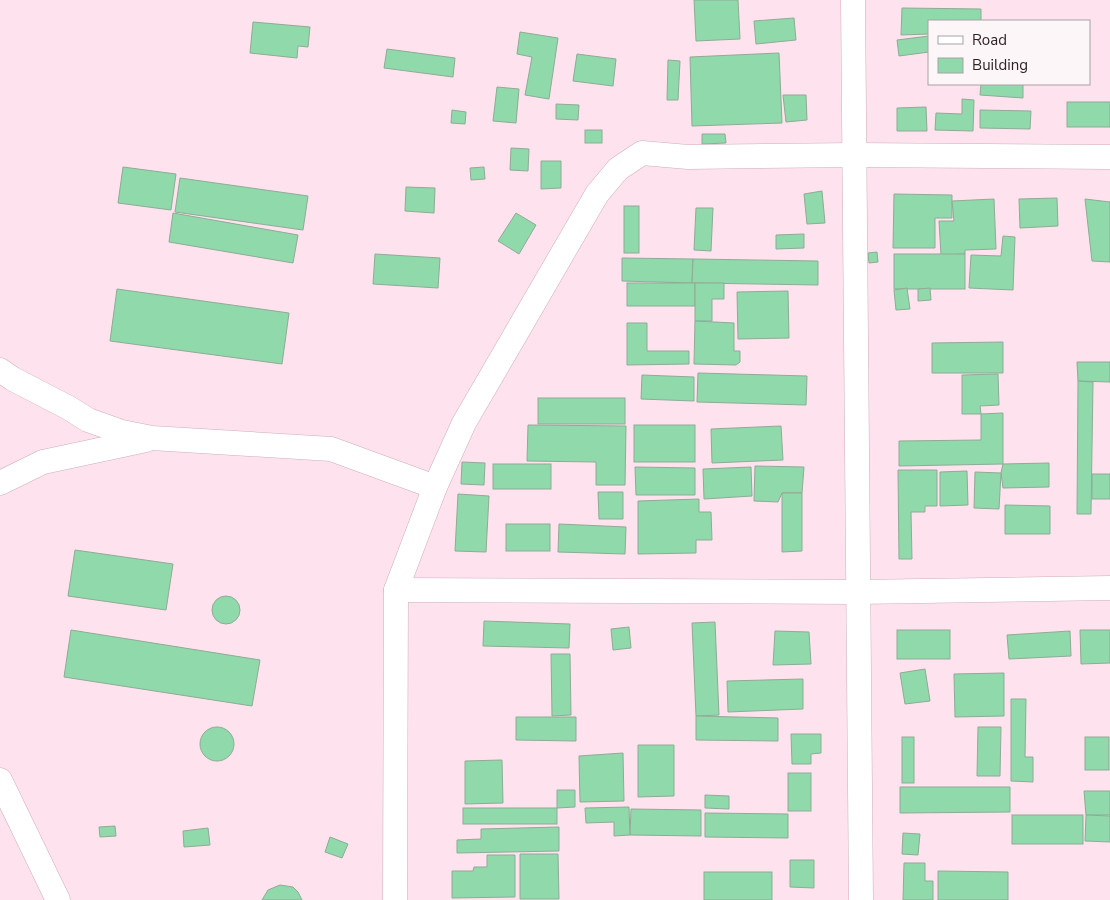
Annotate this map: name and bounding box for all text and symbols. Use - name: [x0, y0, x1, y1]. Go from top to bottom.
- legend: [928, 20, 1090, 85]
- text: Road: [972, 30, 1007, 50]
- text: Building: [972, 55, 1028, 75]

